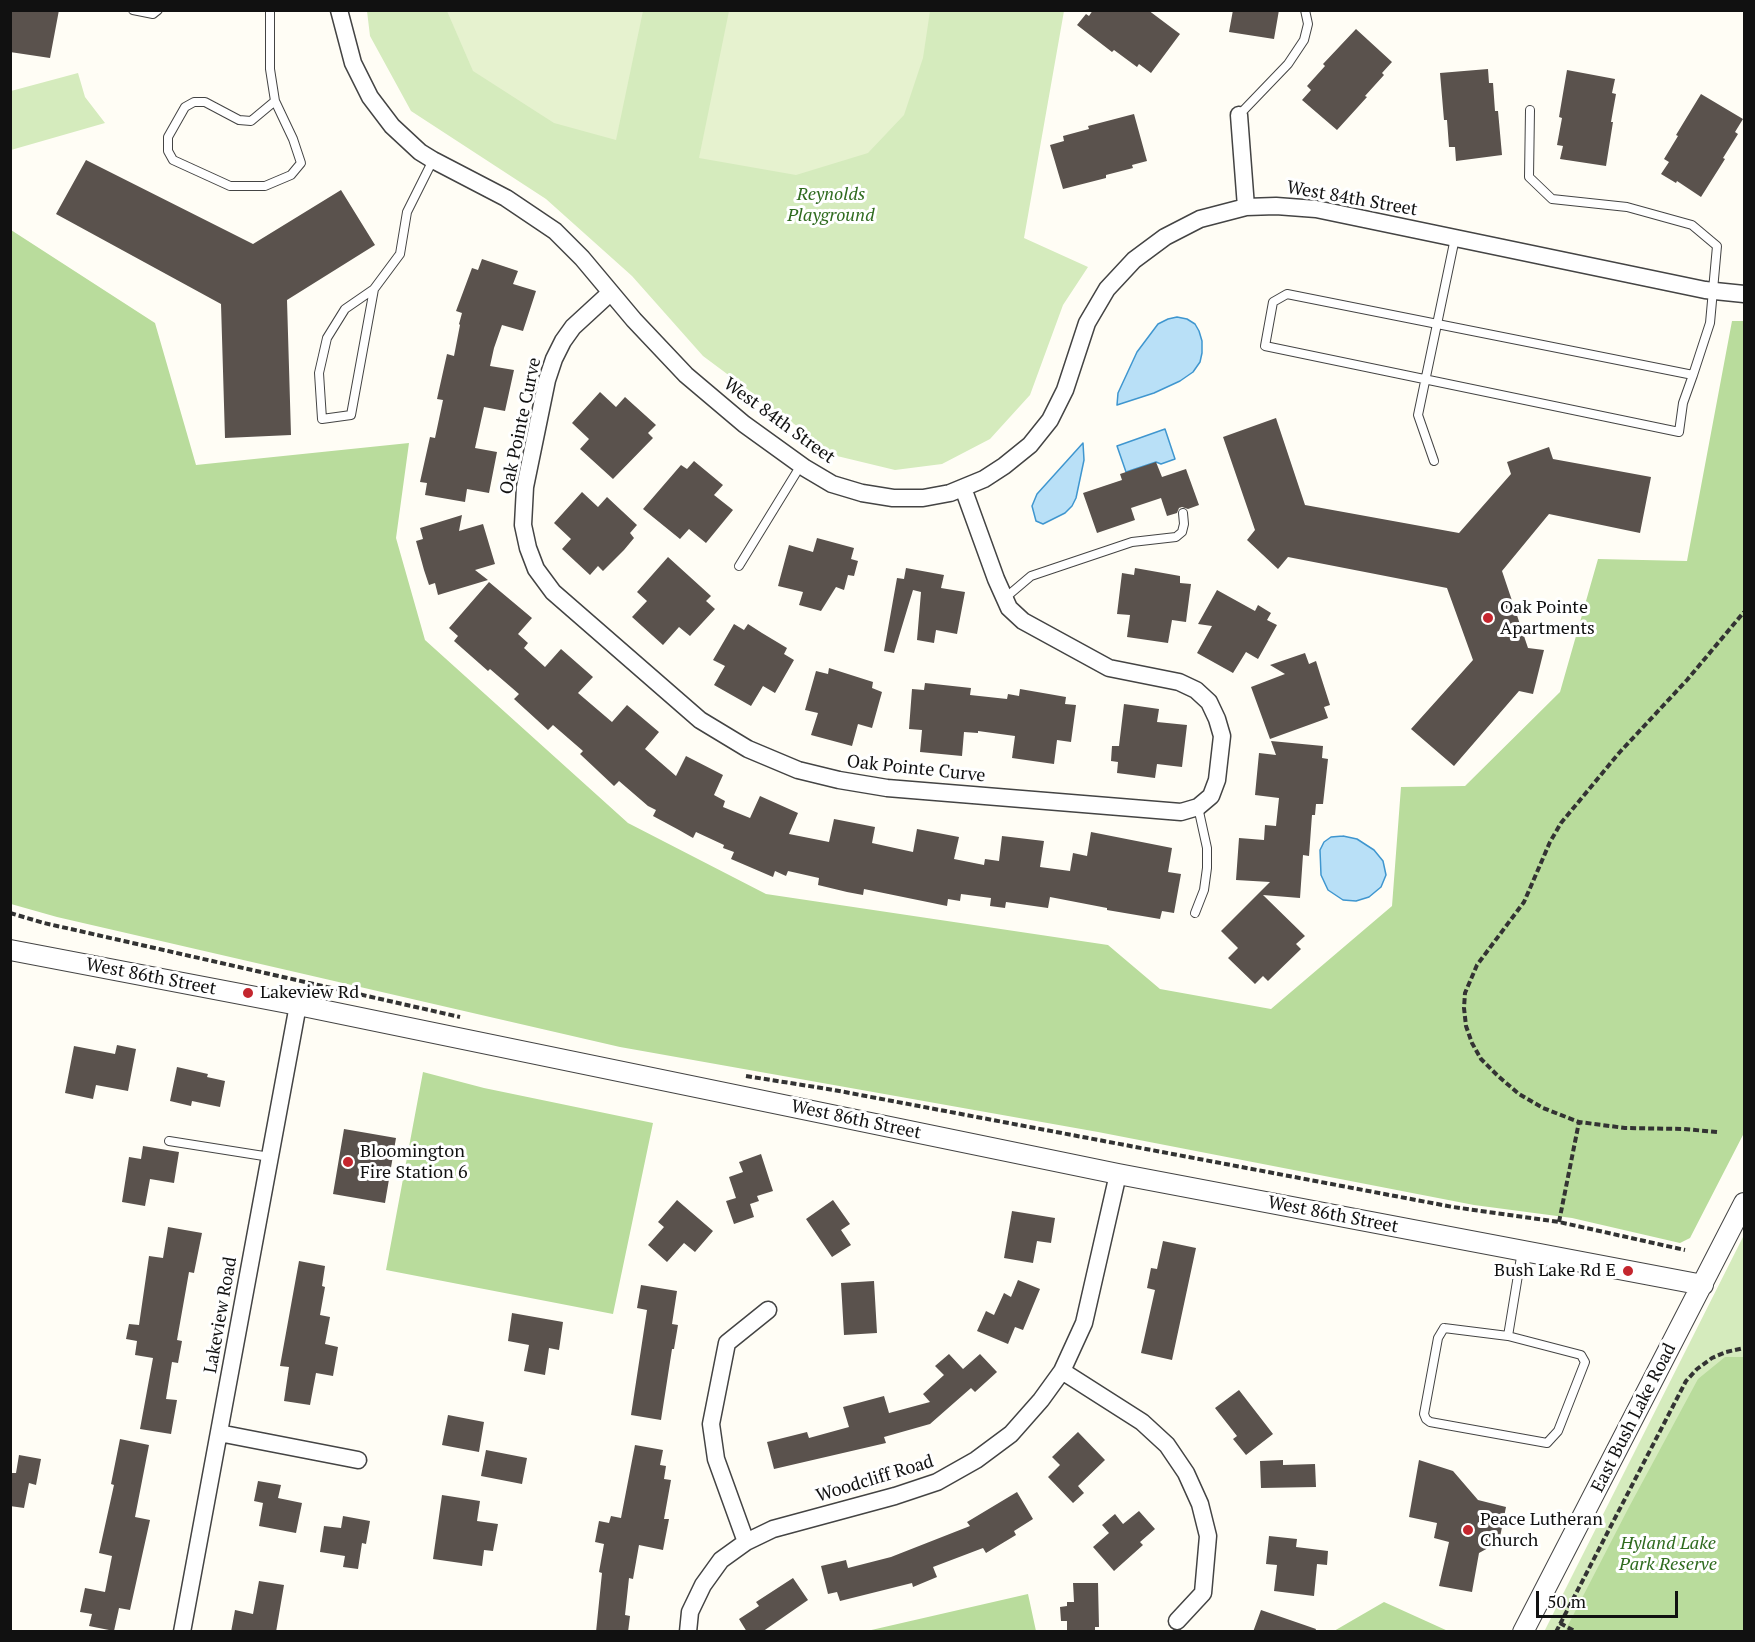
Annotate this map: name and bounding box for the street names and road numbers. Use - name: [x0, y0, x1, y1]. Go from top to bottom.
- street label: West 84th Street: [1285, 177, 1419, 221]
- street label: Oak Pointe Curve: [496, 356, 546, 496]
- street label: West 84th Street: [719, 373, 839, 469]
- street label: Oak Pointe Curve: [846, 751, 986, 787]
- street label: West 86th Street: [84, 954, 218, 1000]
- street label: West 86th Street: [789, 1096, 923, 1144]
- street label: West 86th Street: [1266, 1192, 1400, 1238]
- street label: Lakeview Road: [200, 1255, 242, 1375]
- street label: East Bush Lake Road: [1587, 1340, 1681, 1496]
- street label: Woodcliff Road: [814, 1451, 936, 1507]

